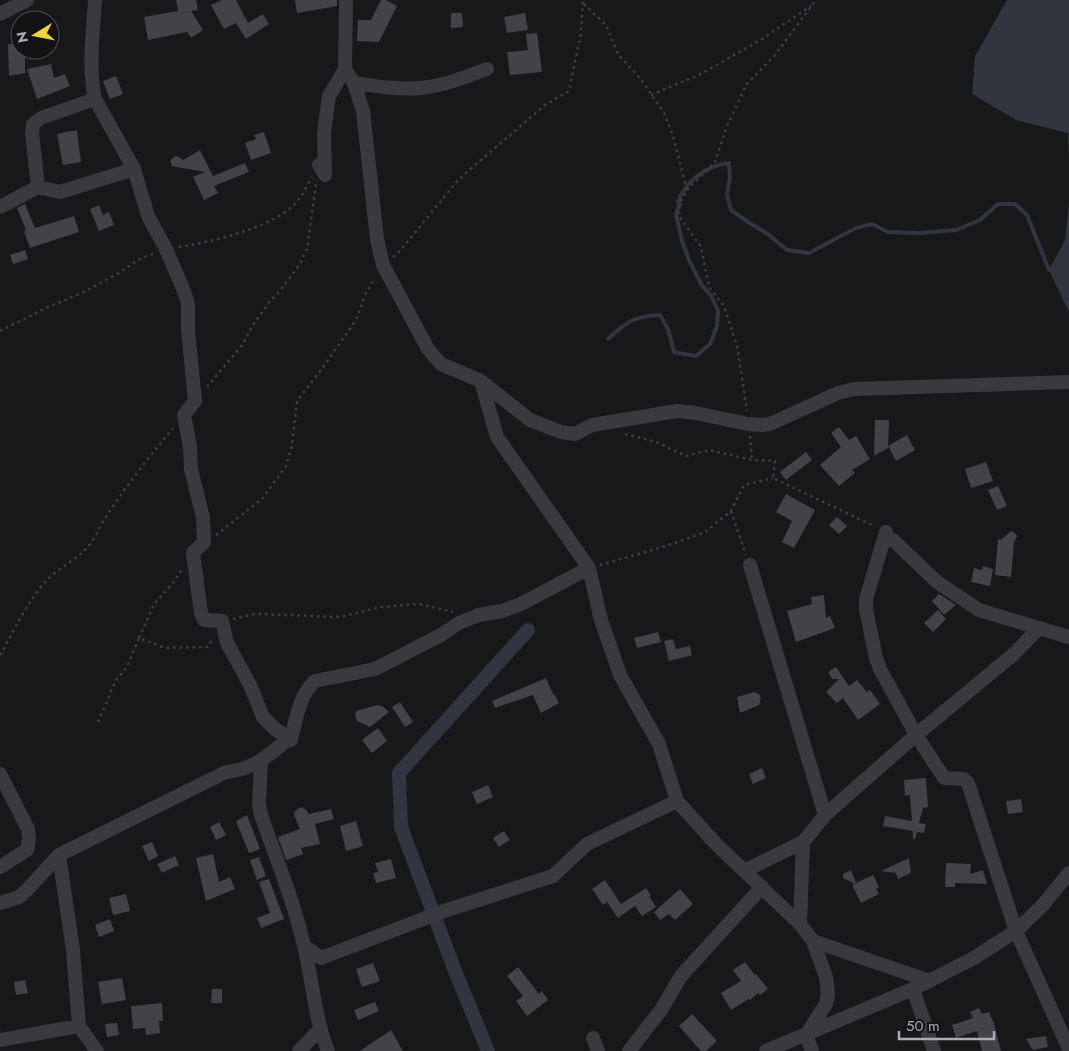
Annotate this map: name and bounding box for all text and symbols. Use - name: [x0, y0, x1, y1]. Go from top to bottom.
- north arrow: [10, 10, 60, 60]
- text: N: [11, 30, 33, 44]
- scale bar: [899, 1008, 994, 1040]
- text: 50 m: [906, 1015, 940, 1037]

